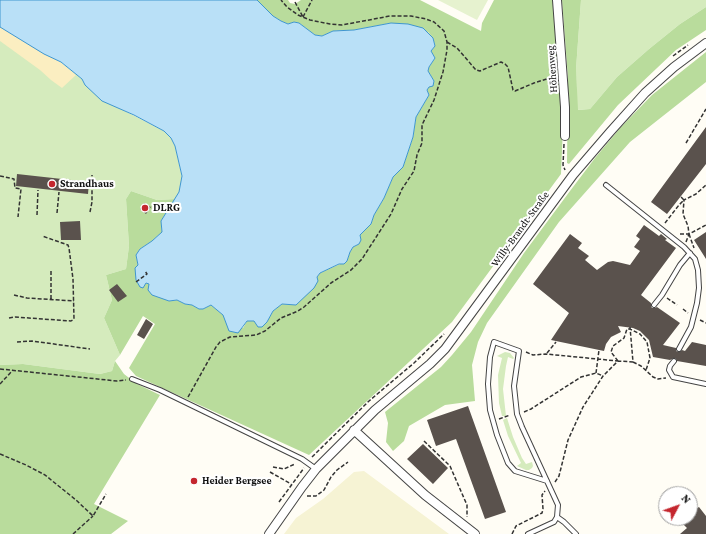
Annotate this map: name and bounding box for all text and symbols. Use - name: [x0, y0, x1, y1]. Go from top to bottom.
- street label: Höhenweg: [544, 45, 560, 93]
- place label: Strandhaus: [60, 177, 114, 191]
- marker: Strandhaus: [47, 179, 57, 189]
- street label: Willy-Brandt-Straße: [488, 189, 552, 269]
- place label: DLRG: [153, 201, 180, 215]
- marker: DLRG: [140, 203, 150, 213]
- place label: Heider Bergsee: [202, 474, 271, 488]
- marker: Heider Bergsee: [189, 476, 199, 486]
- north arrow: [658, 486, 698, 526]
- text: N: [679, 492, 693, 506]

